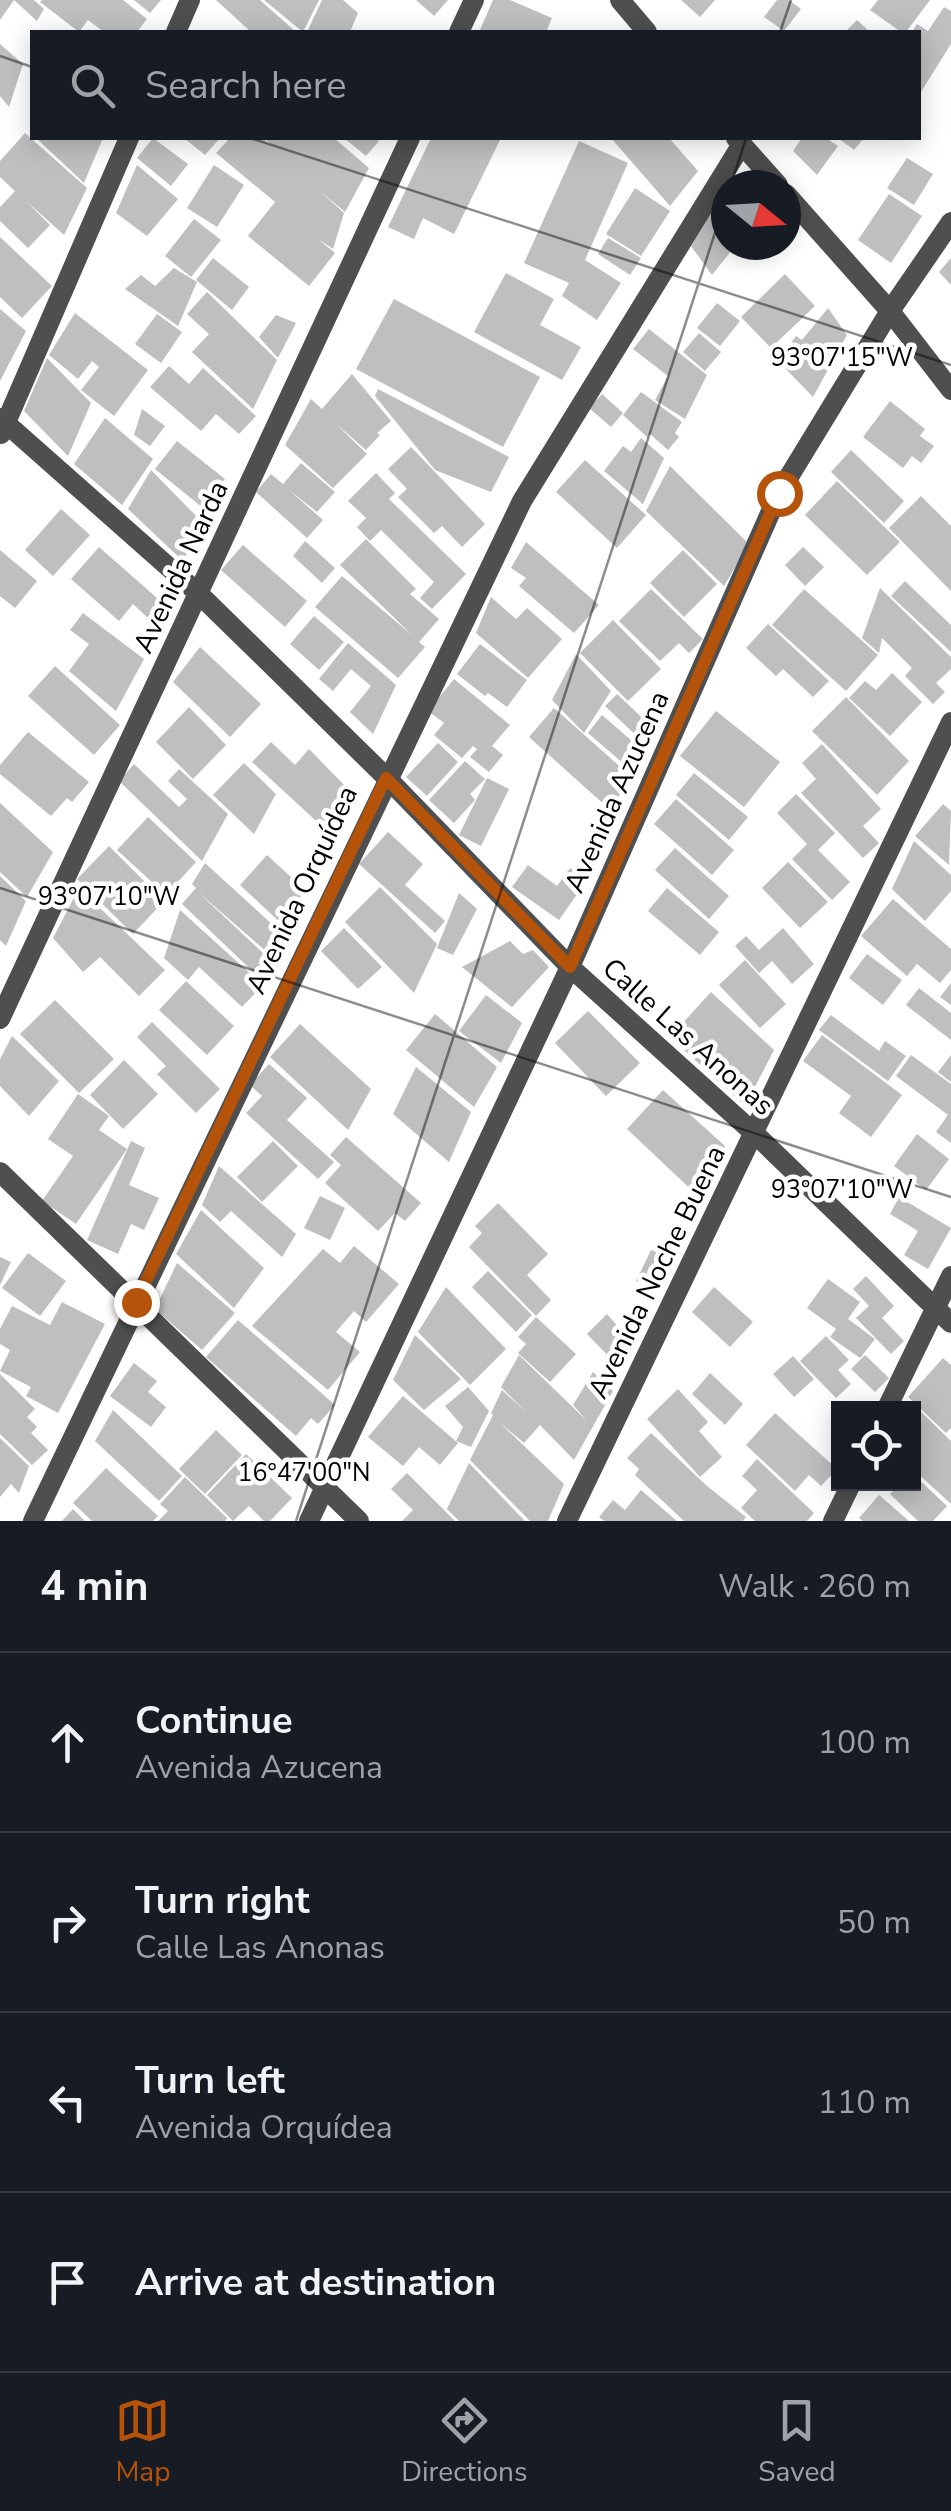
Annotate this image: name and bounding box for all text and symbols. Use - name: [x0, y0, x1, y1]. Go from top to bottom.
- search box: [30, 30, 921, 140]
- icon: search: [65, 58, 120, 113]
- text: Search here: [145, 60, 346, 111]
- north arrow: [711, 170, 801, 260]
- text: 93°07'15"W: [771, 341, 913, 375]
- route start: [757, 471, 803, 517]
- street label: Avenida Narda: [124, 475, 238, 659]
- street label: Avenida Azucena: [556, 685, 678, 899]
- street label: Avenida Orquídea: [237, 780, 367, 1000]
- text: 93°07'10"W: [38, 880, 180, 914]
- street label: Calle Las Anonas: [594, 950, 782, 1124]
- street label: Avenida Noche Buena: [579, 1139, 735, 1405]
- text: 93°07'10"W: [771, 1173, 913, 1207]
- route end: [114, 1280, 160, 1326]
- map controls: [831, 1401, 921, 1491]
- button: locate: [831, 1401, 921, 1491]
- text: 16°47'00"N: [237, 1456, 371, 1490]
- text: 4 min: [40, 1558, 149, 1615]
- text: Walk · 260 m: [718, 1565, 911, 1608]
- text: Continue: [135, 1695, 293, 1746]
- icon: ahead: [40, 1715, 95, 1770]
- text: 100 m: [818, 1721, 911, 1764]
- text: Avenida Azucena: [135, 1746, 383, 1789]
- text: Turn right: [135, 1875, 310, 1926]
- icon: right: [40, 1895, 95, 1950]
- text: 50 m: [837, 1901, 911, 1944]
- text: Calle Las Anonas: [135, 1926, 385, 1969]
- text: Turn left: [135, 2055, 285, 2106]
- icon: left: [40, 2075, 95, 2130]
- text: 110 m: [818, 2081, 911, 2124]
- text: Avenida Orquídea: [135, 2106, 393, 2149]
- icon: arrive: [40, 2255, 95, 2310]
- text: Arrive at destination: [135, 2257, 496, 2308]
- tab: Map: [115, 2393, 170, 2491]
- tab: Directions: [401, 2393, 527, 2491]
- tab: Saved: [758, 2393, 836, 2491]

